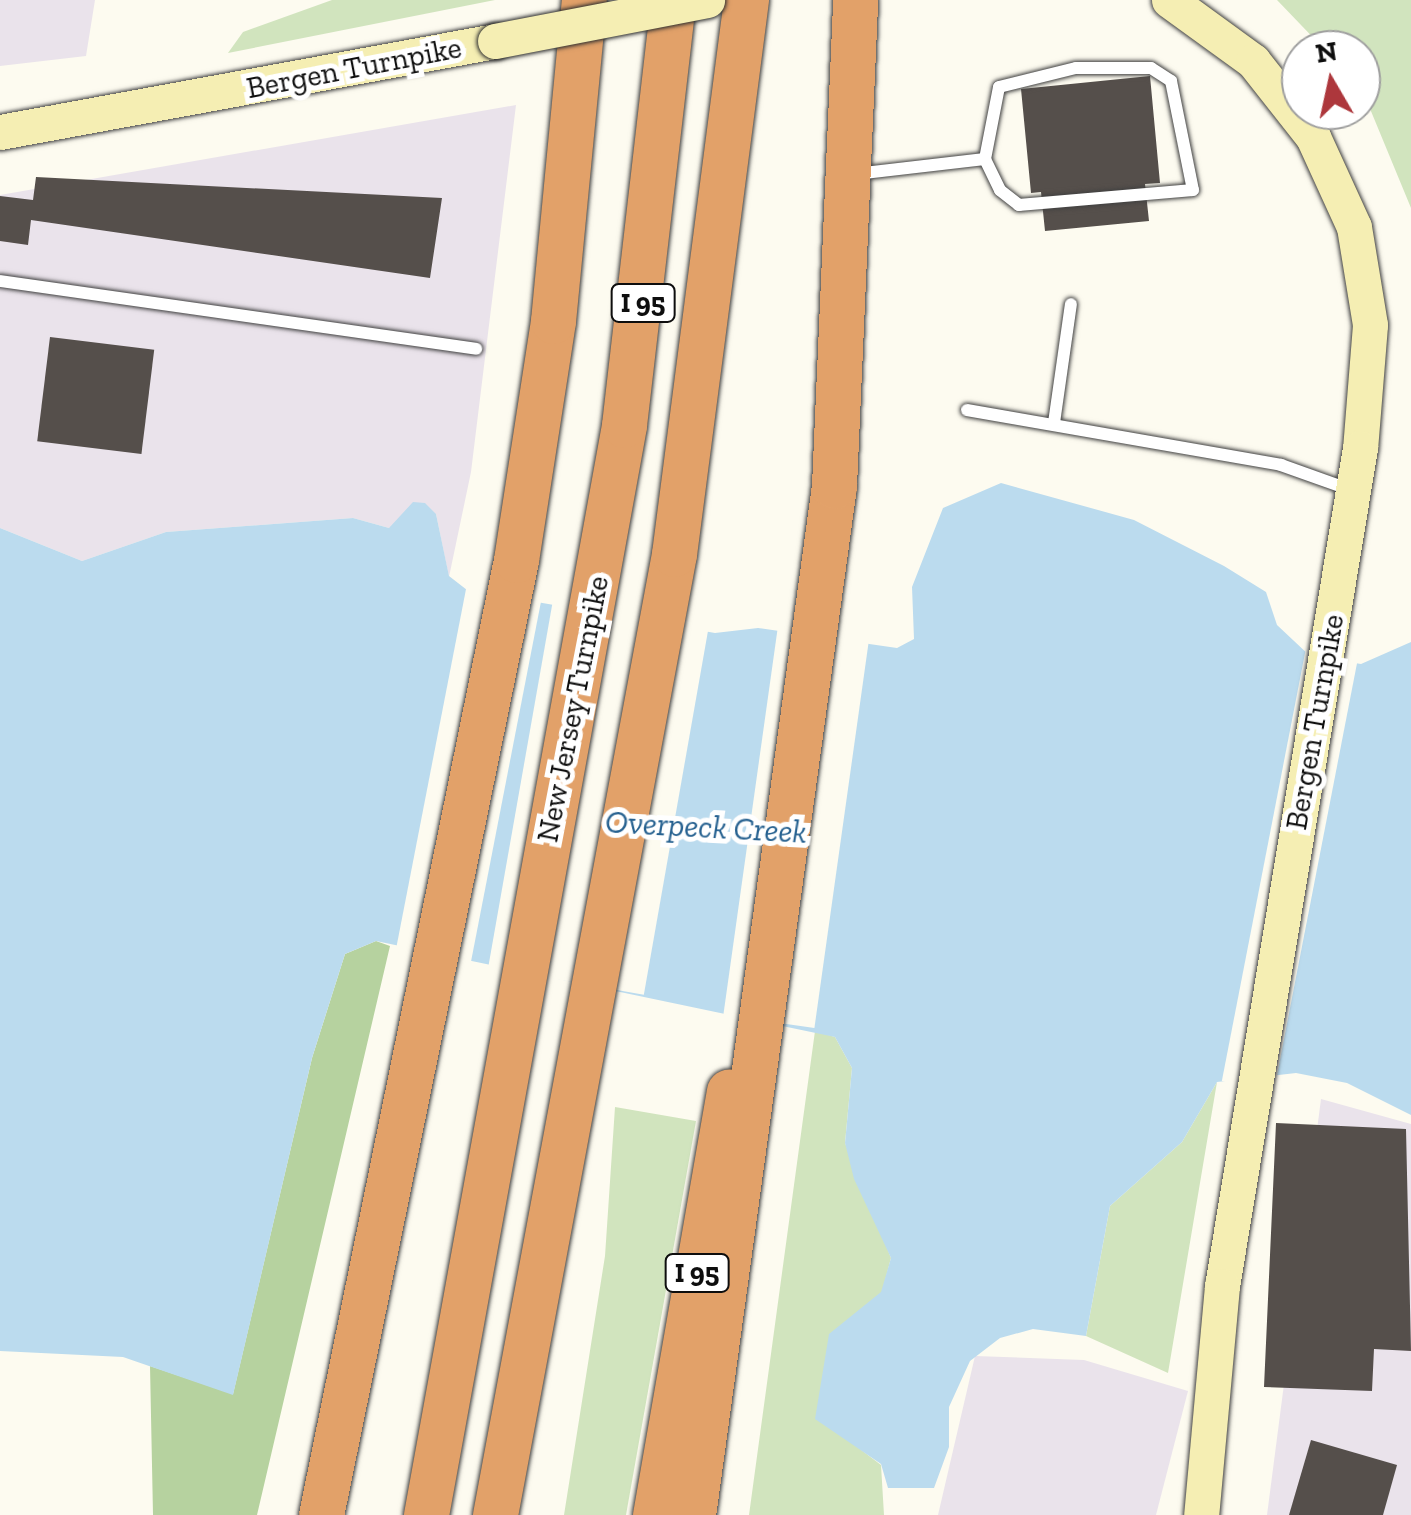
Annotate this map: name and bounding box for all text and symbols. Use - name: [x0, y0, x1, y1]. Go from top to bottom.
- street label: Bergen Turnpike: [243, 29, 465, 107]
- north arrow: [1281, 30, 1381, 130]
- text: N: [1313, 34, 1340, 70]
- road number: I 95: [610, 280, 676, 326]
- street label: New Jersey Turnpike: [529, 572, 617, 846]
- street label: Bergen Turnpike: [1278, 611, 1352, 833]
- water label: Overpeck Creek: [604, 803, 808, 851]
- road number: I 95: [664, 1250, 730, 1296]

